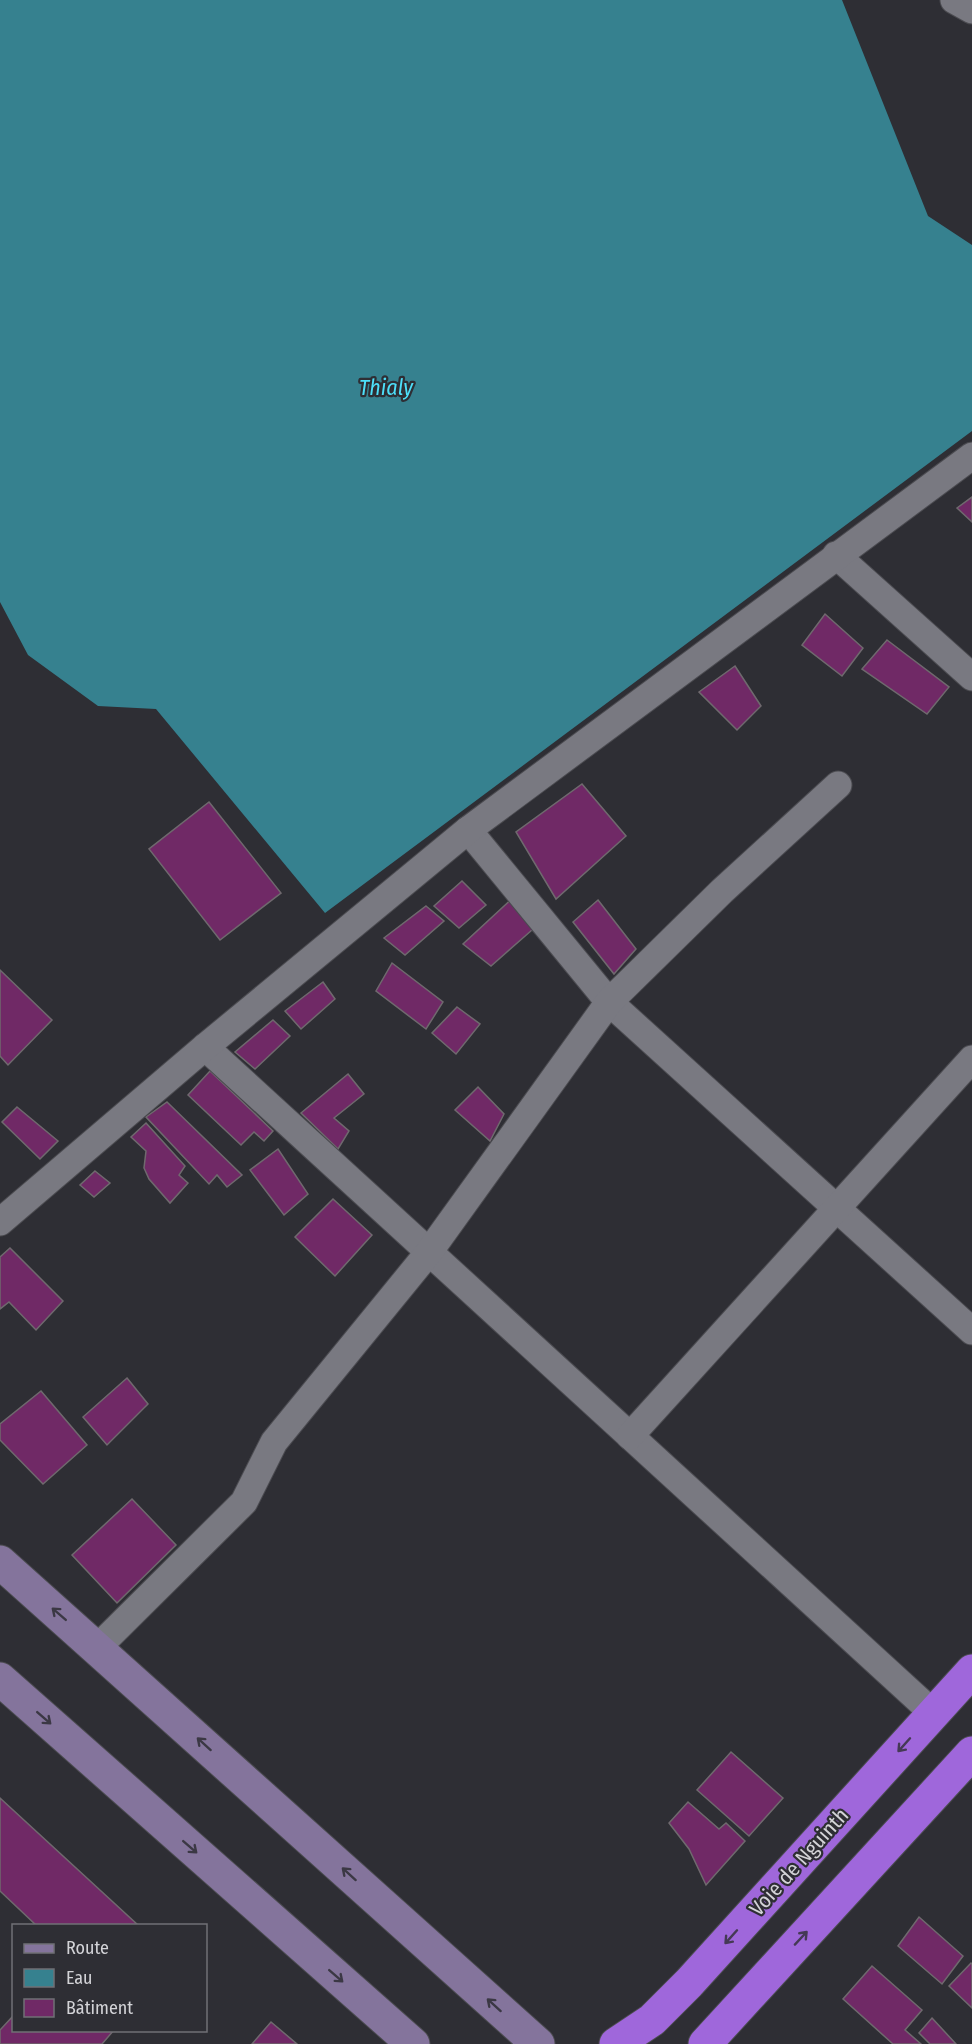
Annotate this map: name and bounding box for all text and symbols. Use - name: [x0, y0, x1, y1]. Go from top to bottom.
- water label: Thialy: [359, 374, 414, 401]
- one-way arrow: [52, 1607, 67, 1621]
- one-way arrow: [36, 1711, 51, 1725]
- one-way arrow: [197, 1737, 212, 1751]
- one-way arrow: [897, 1738, 911, 1753]
- street label: Voie de Nguinth: [744, 1803, 854, 1921]
- one-way arrow: [182, 1840, 197, 1854]
- one-way arrow: [342, 1867, 357, 1881]
- legend: [12, 1924, 207, 2032]
- one-way arrow: [724, 1929, 738, 1944]
- one-way arrow: [794, 1931, 808, 1946]
- text: Route: [66, 1937, 109, 1959]
- text: Eau: [66, 1967, 92, 1989]
- one-way arrow: [328, 1969, 343, 1983]
- text: Bâtiment: [66, 1997, 133, 2019]
- one-way arrow: [487, 1998, 502, 2012]

